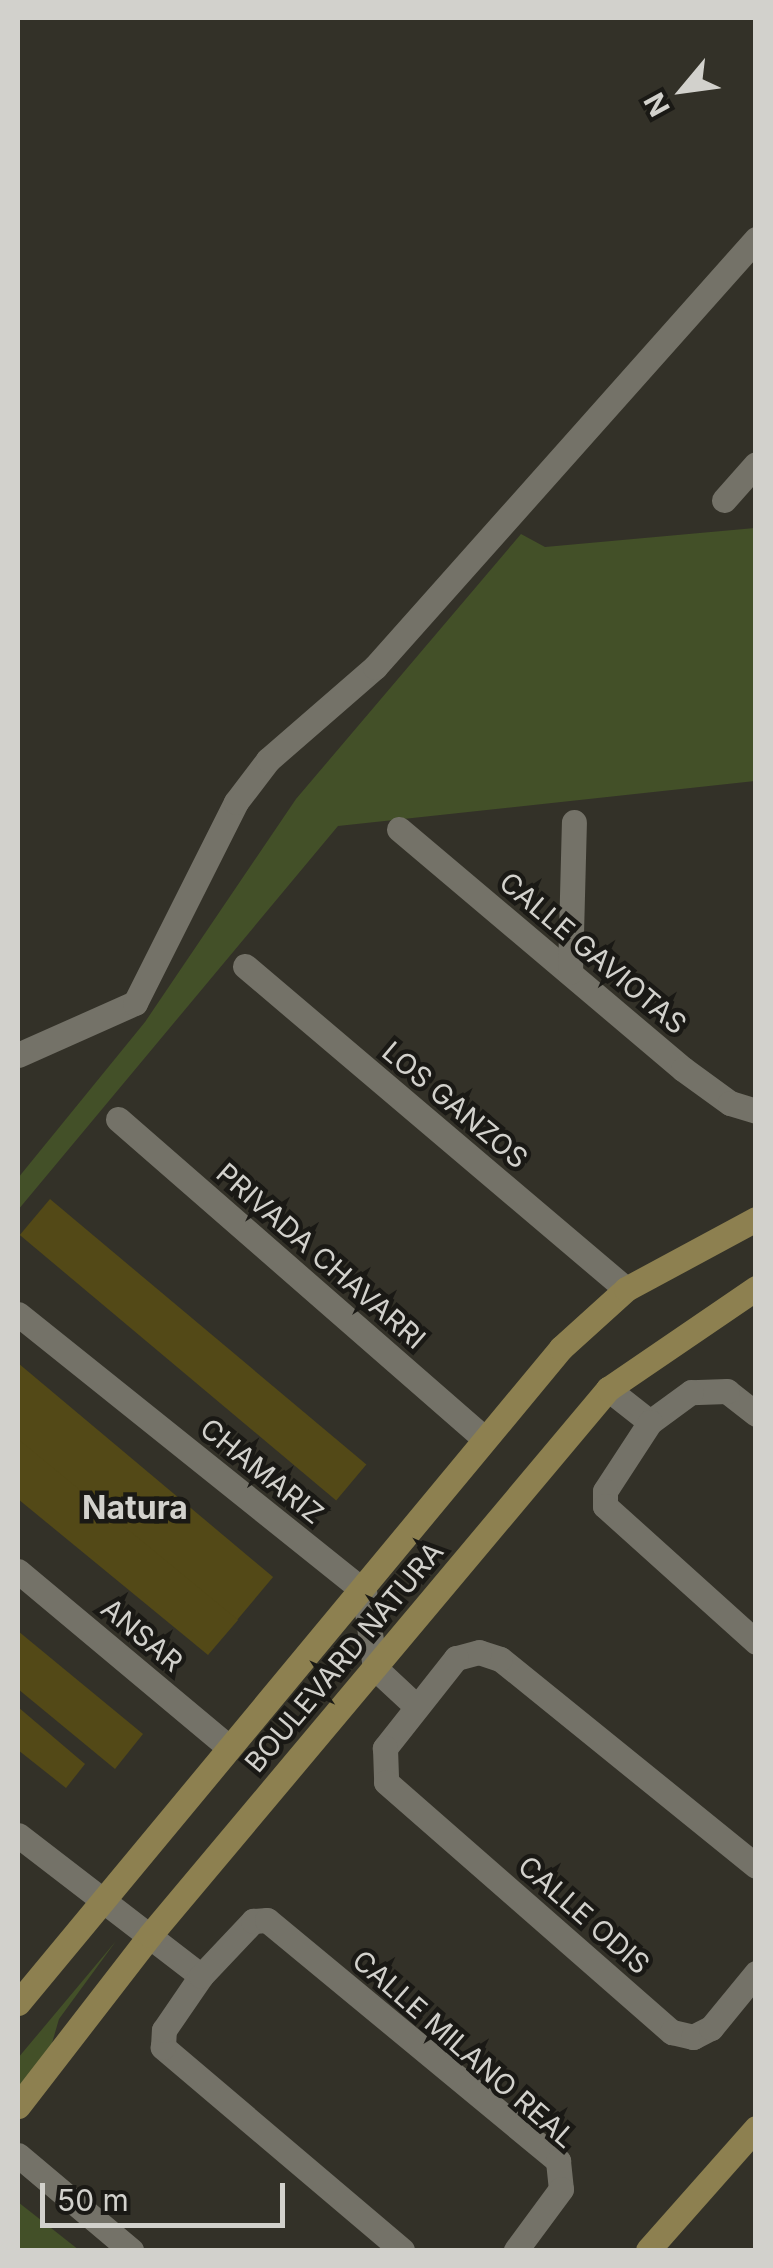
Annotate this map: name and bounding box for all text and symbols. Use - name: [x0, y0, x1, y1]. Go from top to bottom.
- north arrow: [633, 40, 733, 140]
- text: N: [637, 87, 677, 122]
- street label: CALLE GAVIOTAS: [493, 865, 693, 1041]
- street label: LOS GANZOS: [376, 1035, 534, 1175]
- street label: PRIVADA CHAVARRI: [210, 1156, 432, 1356]
- street label: CHAMARIZ: [194, 1411, 330, 1531]
- district label: Natura: [82, 1489, 188, 1527]
- street label: BOULEVARD NATURA: [238, 1535, 450, 1779]
- street label: ANSAR: [95, 1591, 189, 1679]
- street label: CALLE ODIS: [512, 1849, 656, 1981]
- street label: CALLE MILANO REAL: [346, 1943, 582, 2155]
- scale bar: [45, 2163, 290, 2225]
- text: 50 m: [57, 2182, 129, 2218]

